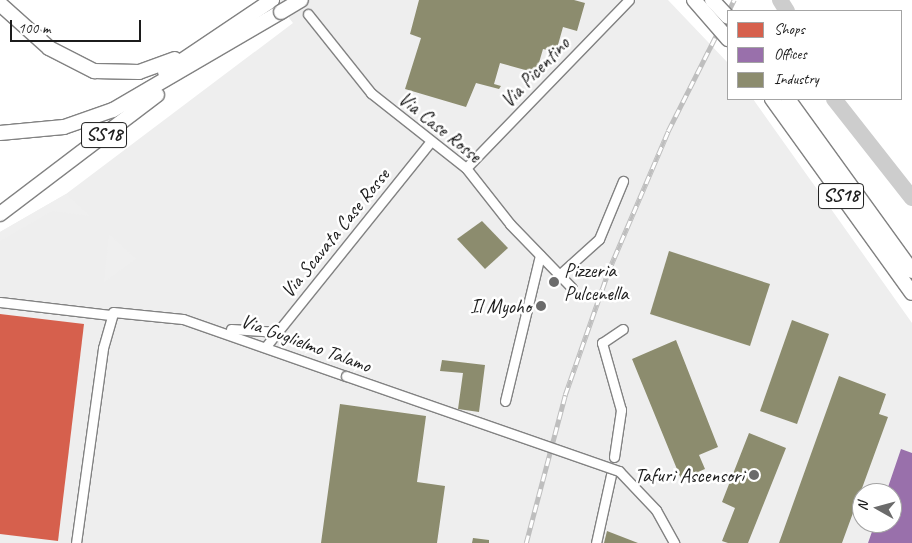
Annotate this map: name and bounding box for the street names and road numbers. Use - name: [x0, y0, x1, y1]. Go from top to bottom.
- street label: Via Picentino: [496, 32, 574, 112]
- street label: Via Case Rosse: [393, 86, 487, 168]
- road number: SS18: [80, 118, 128, 152]
- street label: Via Scavata Case Rosse: [275, 163, 395, 303]
- road number: SS18: [817, 180, 865, 212]
- street label: Via Guglielmo Talamo: [237, 308, 375, 378]

